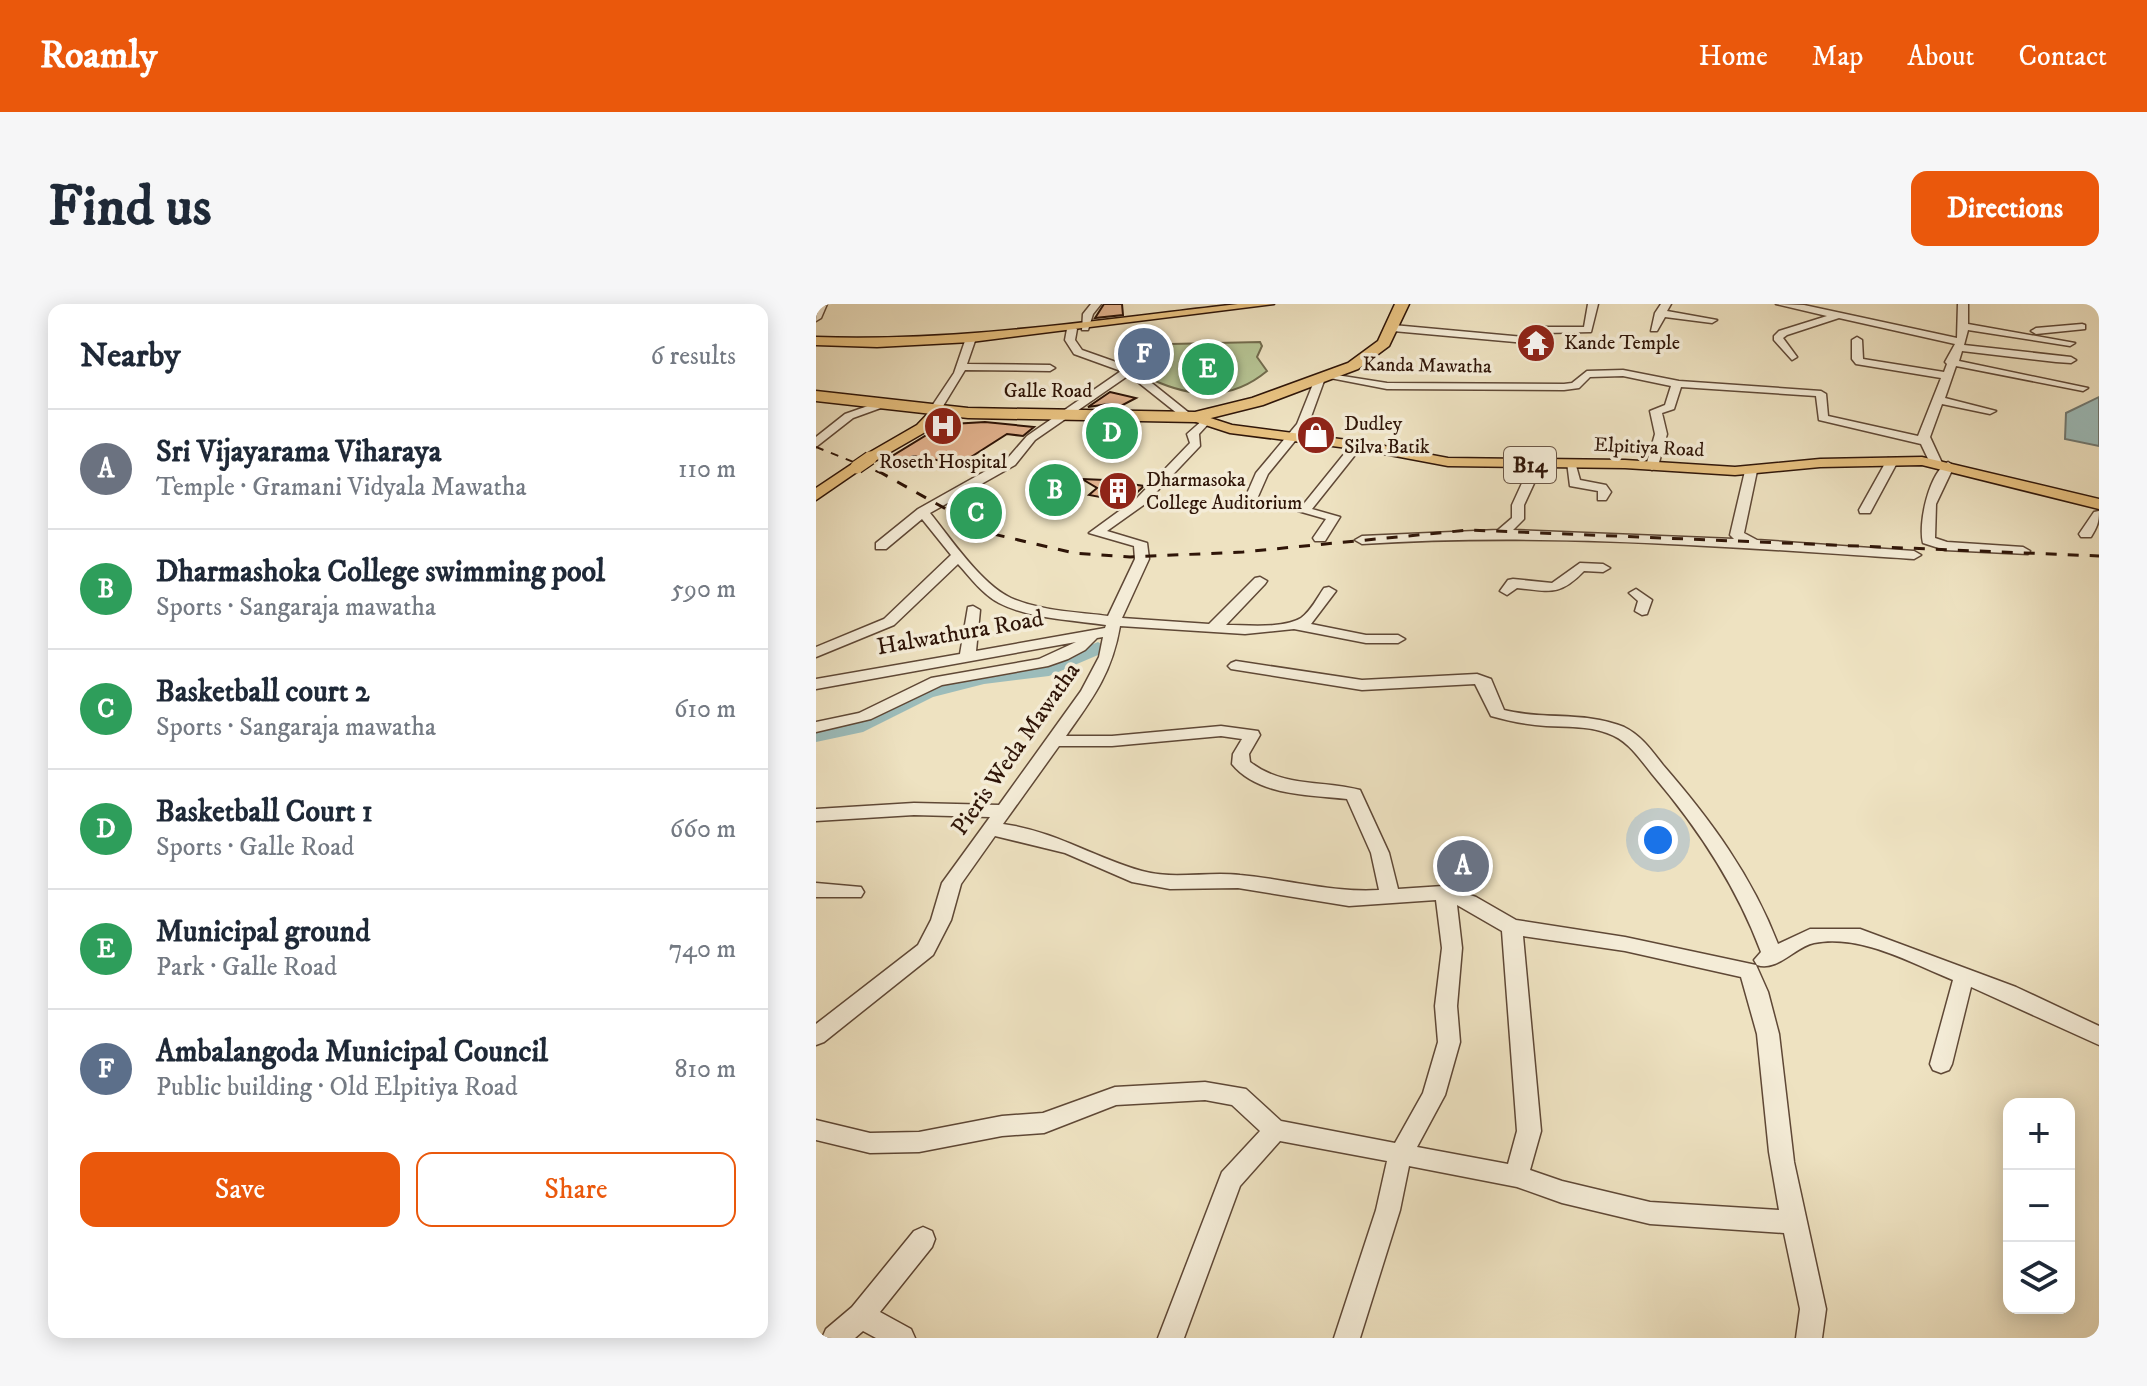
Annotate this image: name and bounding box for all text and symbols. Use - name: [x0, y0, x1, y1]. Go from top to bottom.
- text: Roamly: [40, 32, 157, 80]
- text: Home: [1699, 39, 1768, 74]
- text: Map: [1812, 39, 1863, 74]
- text: About: [1907, 39, 1974, 74]
- text: Contact: [2018, 39, 2107, 74]
- button: Directions: [1911, 171, 2099, 246]
- text: Find us: [48, 173, 212, 243]
- temple icon: Kande Temple: [1515, 322, 1557, 364]
- pin: F: [1118, 324, 1170, 384]
- place label: Kande Temple: [1564, 331, 1680, 356]
- text: Nearby: [80, 335, 181, 377]
- pin: E: [1182, 339, 1234, 399]
- text: 6 results: [650, 340, 736, 373]
- street label: Kanda Mawatha: [1362, 352, 1492, 380]
- street label: Galle Road: [1004, 379, 1092, 404]
- pin: D: [1086, 403, 1138, 463]
- hospital icon: Roseth Hospital: [922, 405, 964, 447]
- place label: Dudley Silva Batik: [1344, 412, 1430, 460]
- shop icon: Dudley Silva Batik: [1295, 414, 1337, 456]
- street label: Elpitiya Road: [1593, 433, 1705, 463]
- text: Sri Vijayarama Viharaya: [156, 434, 442, 471]
- road number: B14: [1504, 447, 1556, 483]
- place label: Roseth Hospital: [879, 450, 1007, 475]
- text: A: [98, 453, 114, 486]
- text: 110 m: [678, 453, 736, 486]
- pin: B: [1029, 460, 1081, 520]
- place label: Dharmasoka College Auditorium: [1146, 468, 1302, 516]
- building icon: Dharmasoka College Auditorium: [1097, 470, 1139, 512]
- text: Temple · Gramani Vidyala Mawatha: [156, 471, 526, 504]
- pin: C: [950, 483, 1002, 543]
- text: Dharmashoka College swimming pool: [156, 554, 605, 591]
- text: B: [98, 573, 114, 606]
- text: 590 m: [671, 573, 736, 606]
- text: Sports · Sangaraja mawatha: [156, 591, 436, 624]
- street label: Halwathura Road: [874, 604, 1046, 662]
- street label: Pieris Weda Mawatha: [945, 656, 1087, 841]
- text: Basketball court 2: [156, 674, 370, 711]
- text: C: [97, 693, 115, 726]
- text: 610 m: [674, 693, 736, 726]
- text: Sports · Sangaraja mawatha: [156, 711, 436, 744]
- text: Basketball Court 1: [156, 794, 373, 831]
- text: D: [96, 813, 116, 846]
- text: 660 m: [670, 813, 736, 846]
- your location: [1638, 820, 1678, 860]
- text: Sports · Galle Road: [156, 831, 354, 864]
- pin: A: [1437, 836, 1489, 896]
- text: Municipal ground: [156, 914, 370, 951]
- text: E: [97, 933, 115, 966]
- text: 740 m: [669, 933, 736, 966]
- text: Park · Galle Road: [156, 951, 337, 984]
- text: Ambalangoda Municipal Council: [156, 1034, 548, 1071]
- text: F: [98, 1053, 114, 1086]
- text: 810 m: [674, 1053, 736, 1086]
- text: Public building · Old Elpitiya Road: [156, 1071, 518, 1104]
- map controls: [2003, 1098, 2075, 1314]
- button: +: [2003, 1098, 2075, 1170]
- button: Save: [80, 1152, 400, 1227]
- button: Share: [416, 1152, 736, 1227]
- button: −: [2003, 1170, 2075, 1242]
- button: layers: [2003, 1242, 2075, 1314]

